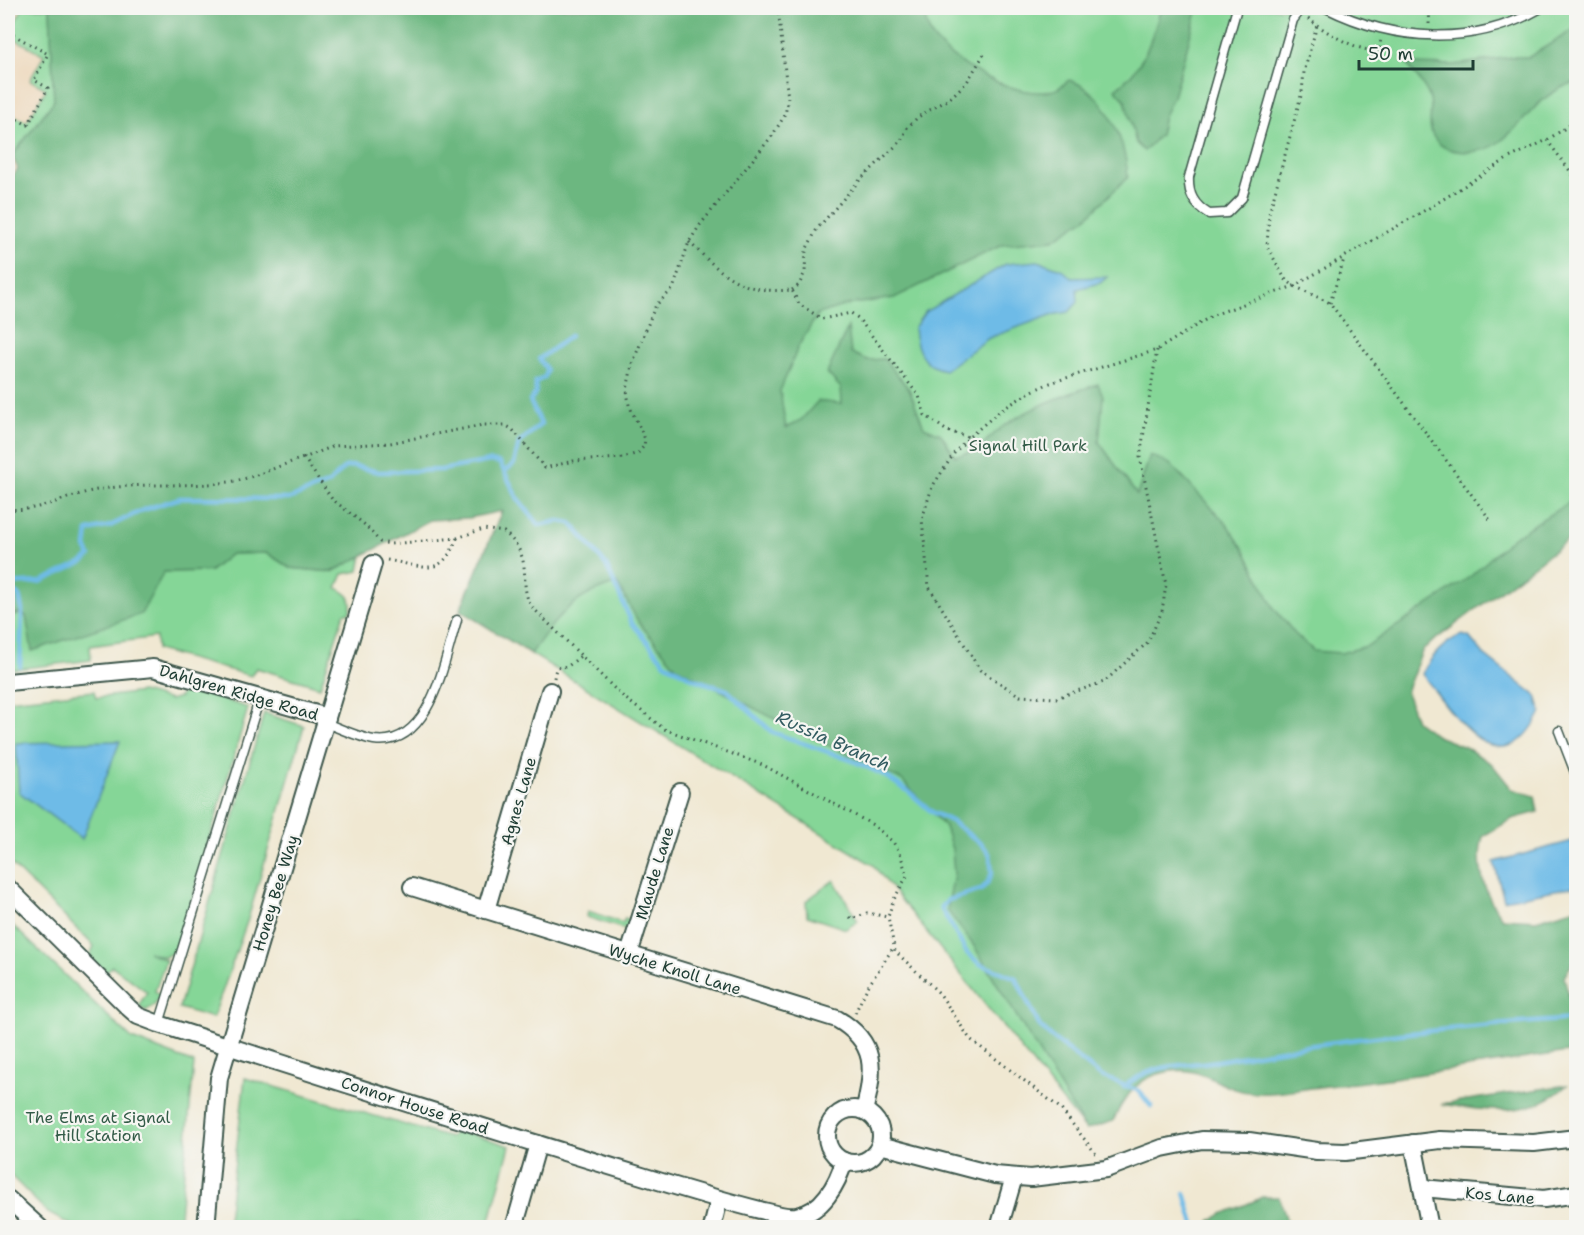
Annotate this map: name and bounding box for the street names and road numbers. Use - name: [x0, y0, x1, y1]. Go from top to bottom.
- street label: Dahlgren Ridge Road: [157, 660, 321, 725]
- street label: Agnes Lane: [496, 755, 541, 848]
- street label: Maude Lane: [630, 824, 679, 922]
- street label: Honey Bee Way: [248, 832, 303, 954]
- street label: Wyche Knoll Lane: [606, 939, 744, 1000]
- street label: Connor House Road: [338, 1072, 491, 1139]
- street label: Kos Lane: [1464, 1182, 1536, 1209]

